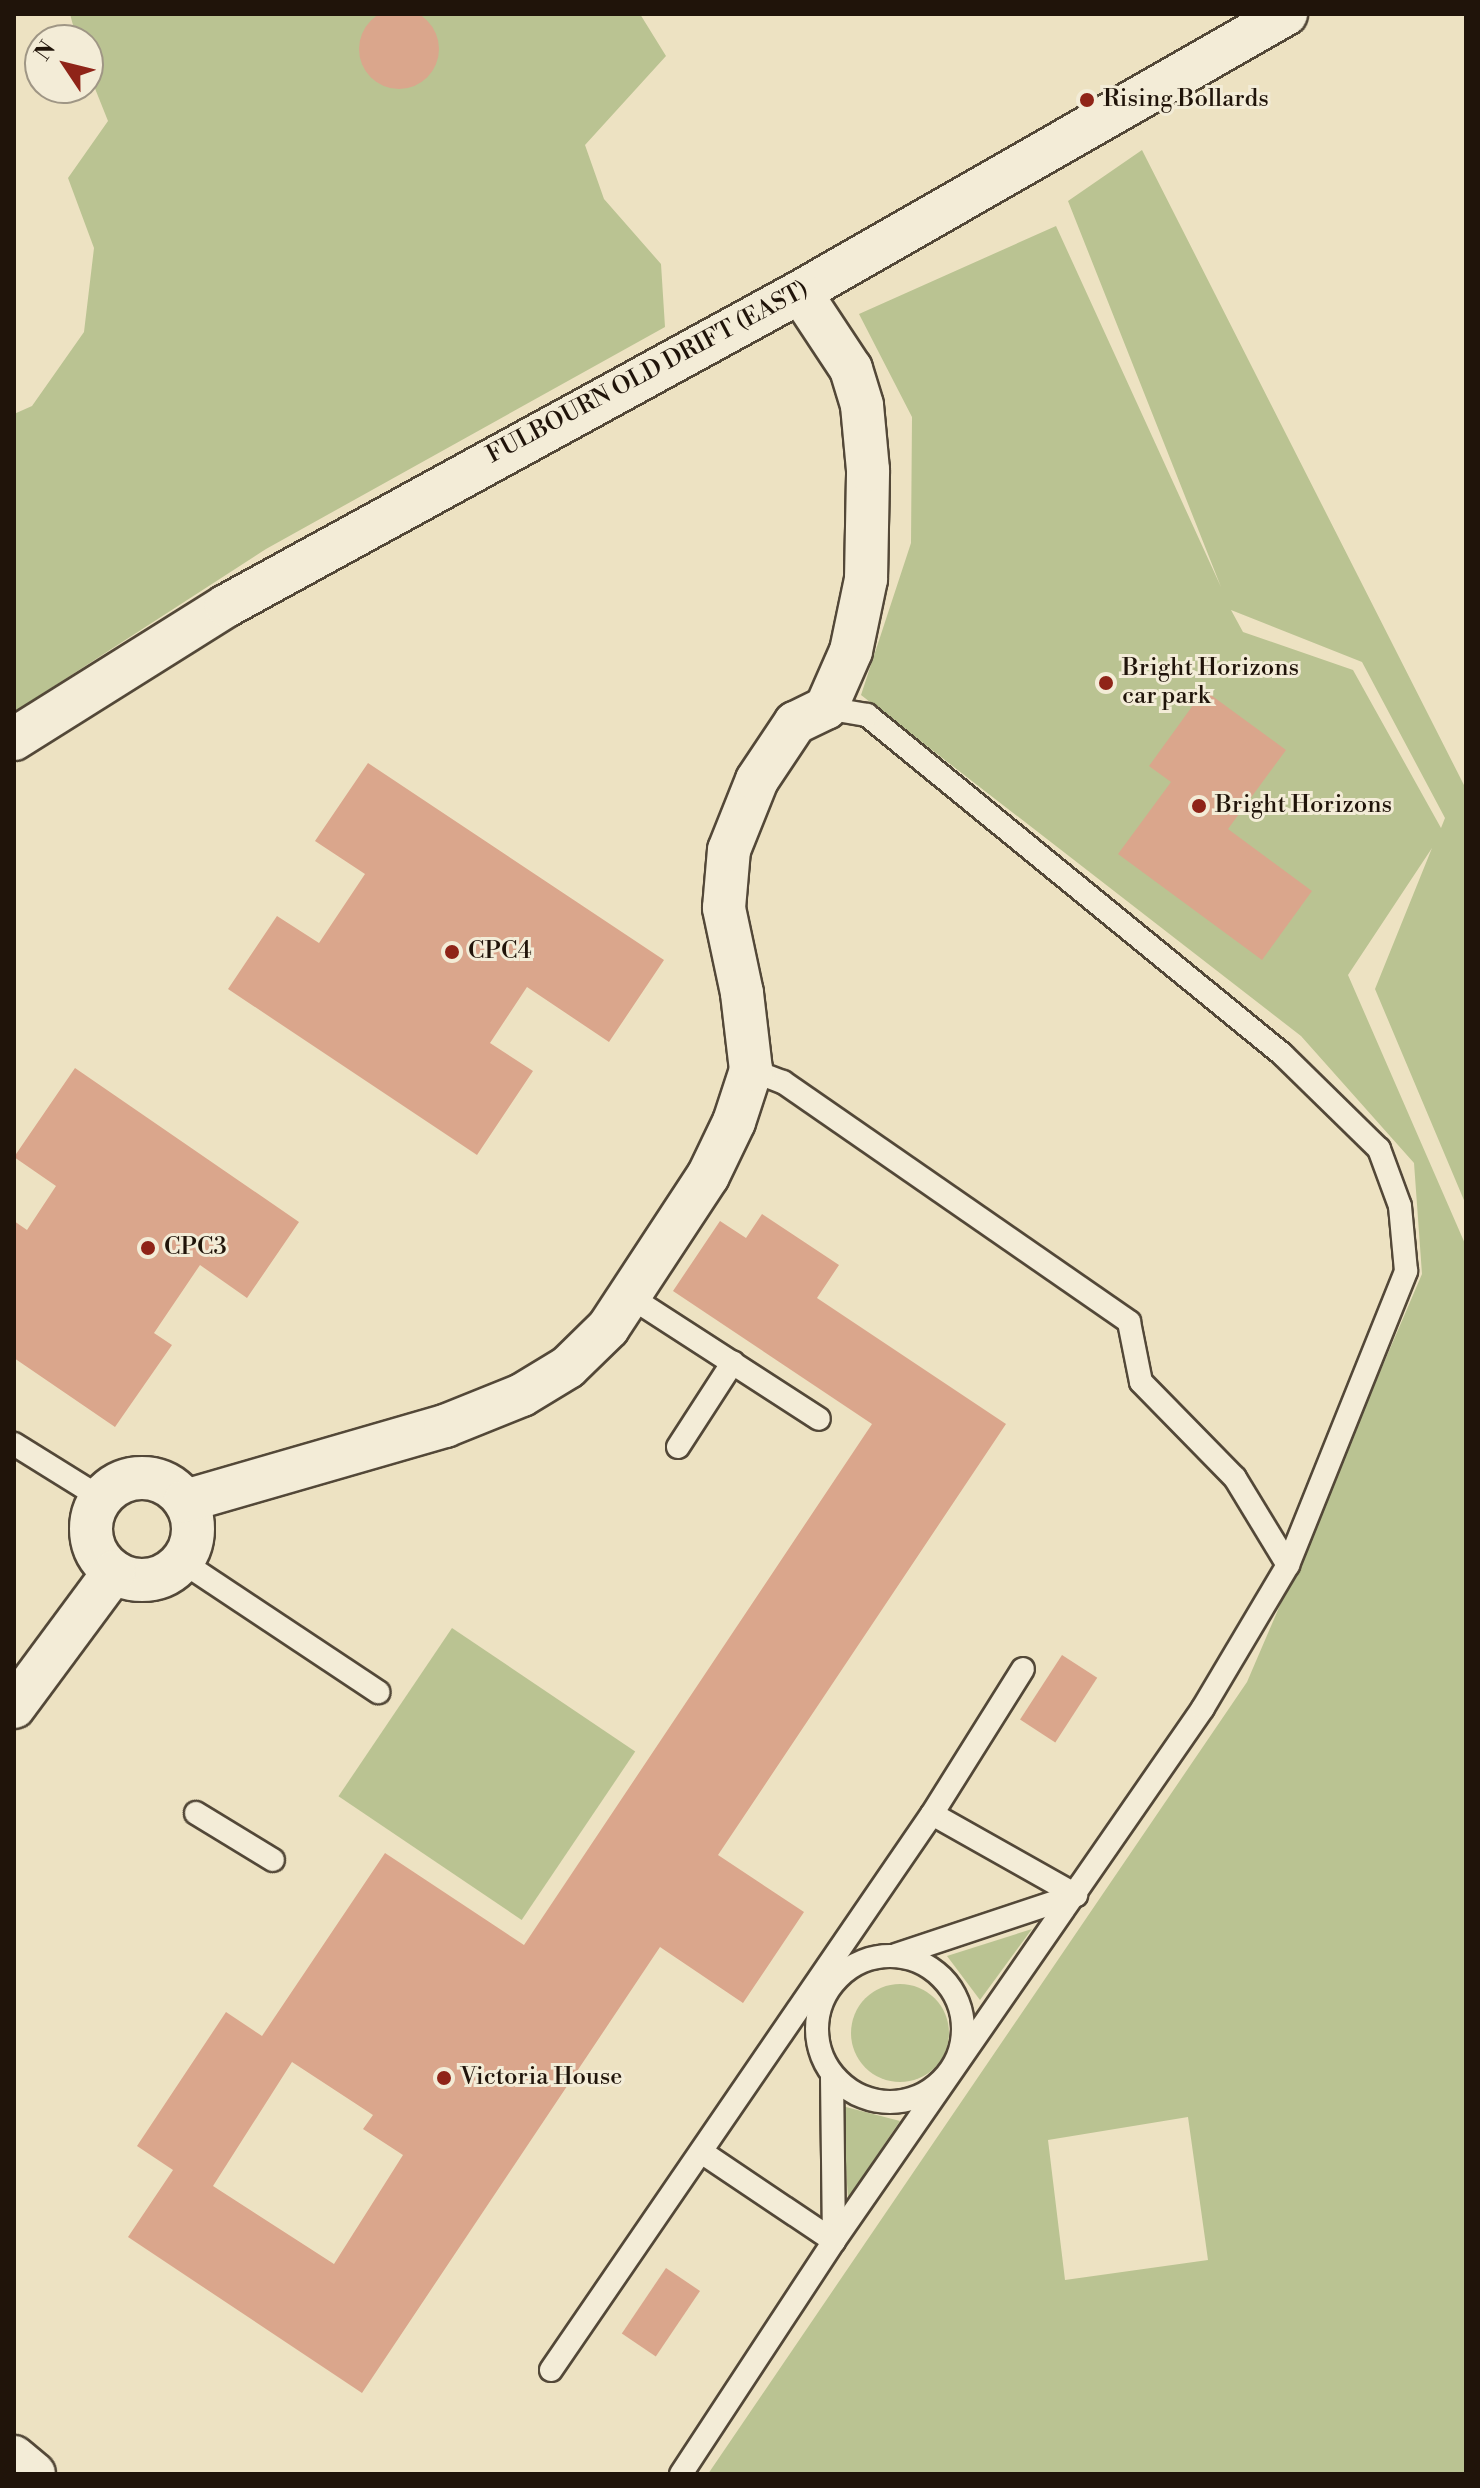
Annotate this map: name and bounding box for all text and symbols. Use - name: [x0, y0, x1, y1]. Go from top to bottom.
- north arrow: [24, 24, 104, 104]
- text: N: [30, 36, 62, 66]
- place label: Rising Bollards: [1103, 86, 1269, 114]
- marker: Rising Bollards: [1078, 91, 1096, 109]
- street label: FULBOURN OLD DRIFT (EAST): [482, 276, 814, 470]
- place label: Bright Horizons car park: [1122, 655, 1299, 711]
- marker: Bright Horizons car park: [1097, 674, 1115, 692]
- place label: Bright Horizons: [1215, 792, 1392, 820]
- marker: Bright Horizons: [1190, 797, 1208, 815]
- place label: CPC4: [468, 938, 532, 966]
- marker: CPC4: [443, 943, 461, 961]
- place label: CPC3: [164, 1234, 227, 1262]
- marker: CPC3: [139, 1239, 157, 1257]
- place label: Victoria House: [460, 2064, 622, 2092]
- marker: Victoria House: [435, 2069, 453, 2087]

